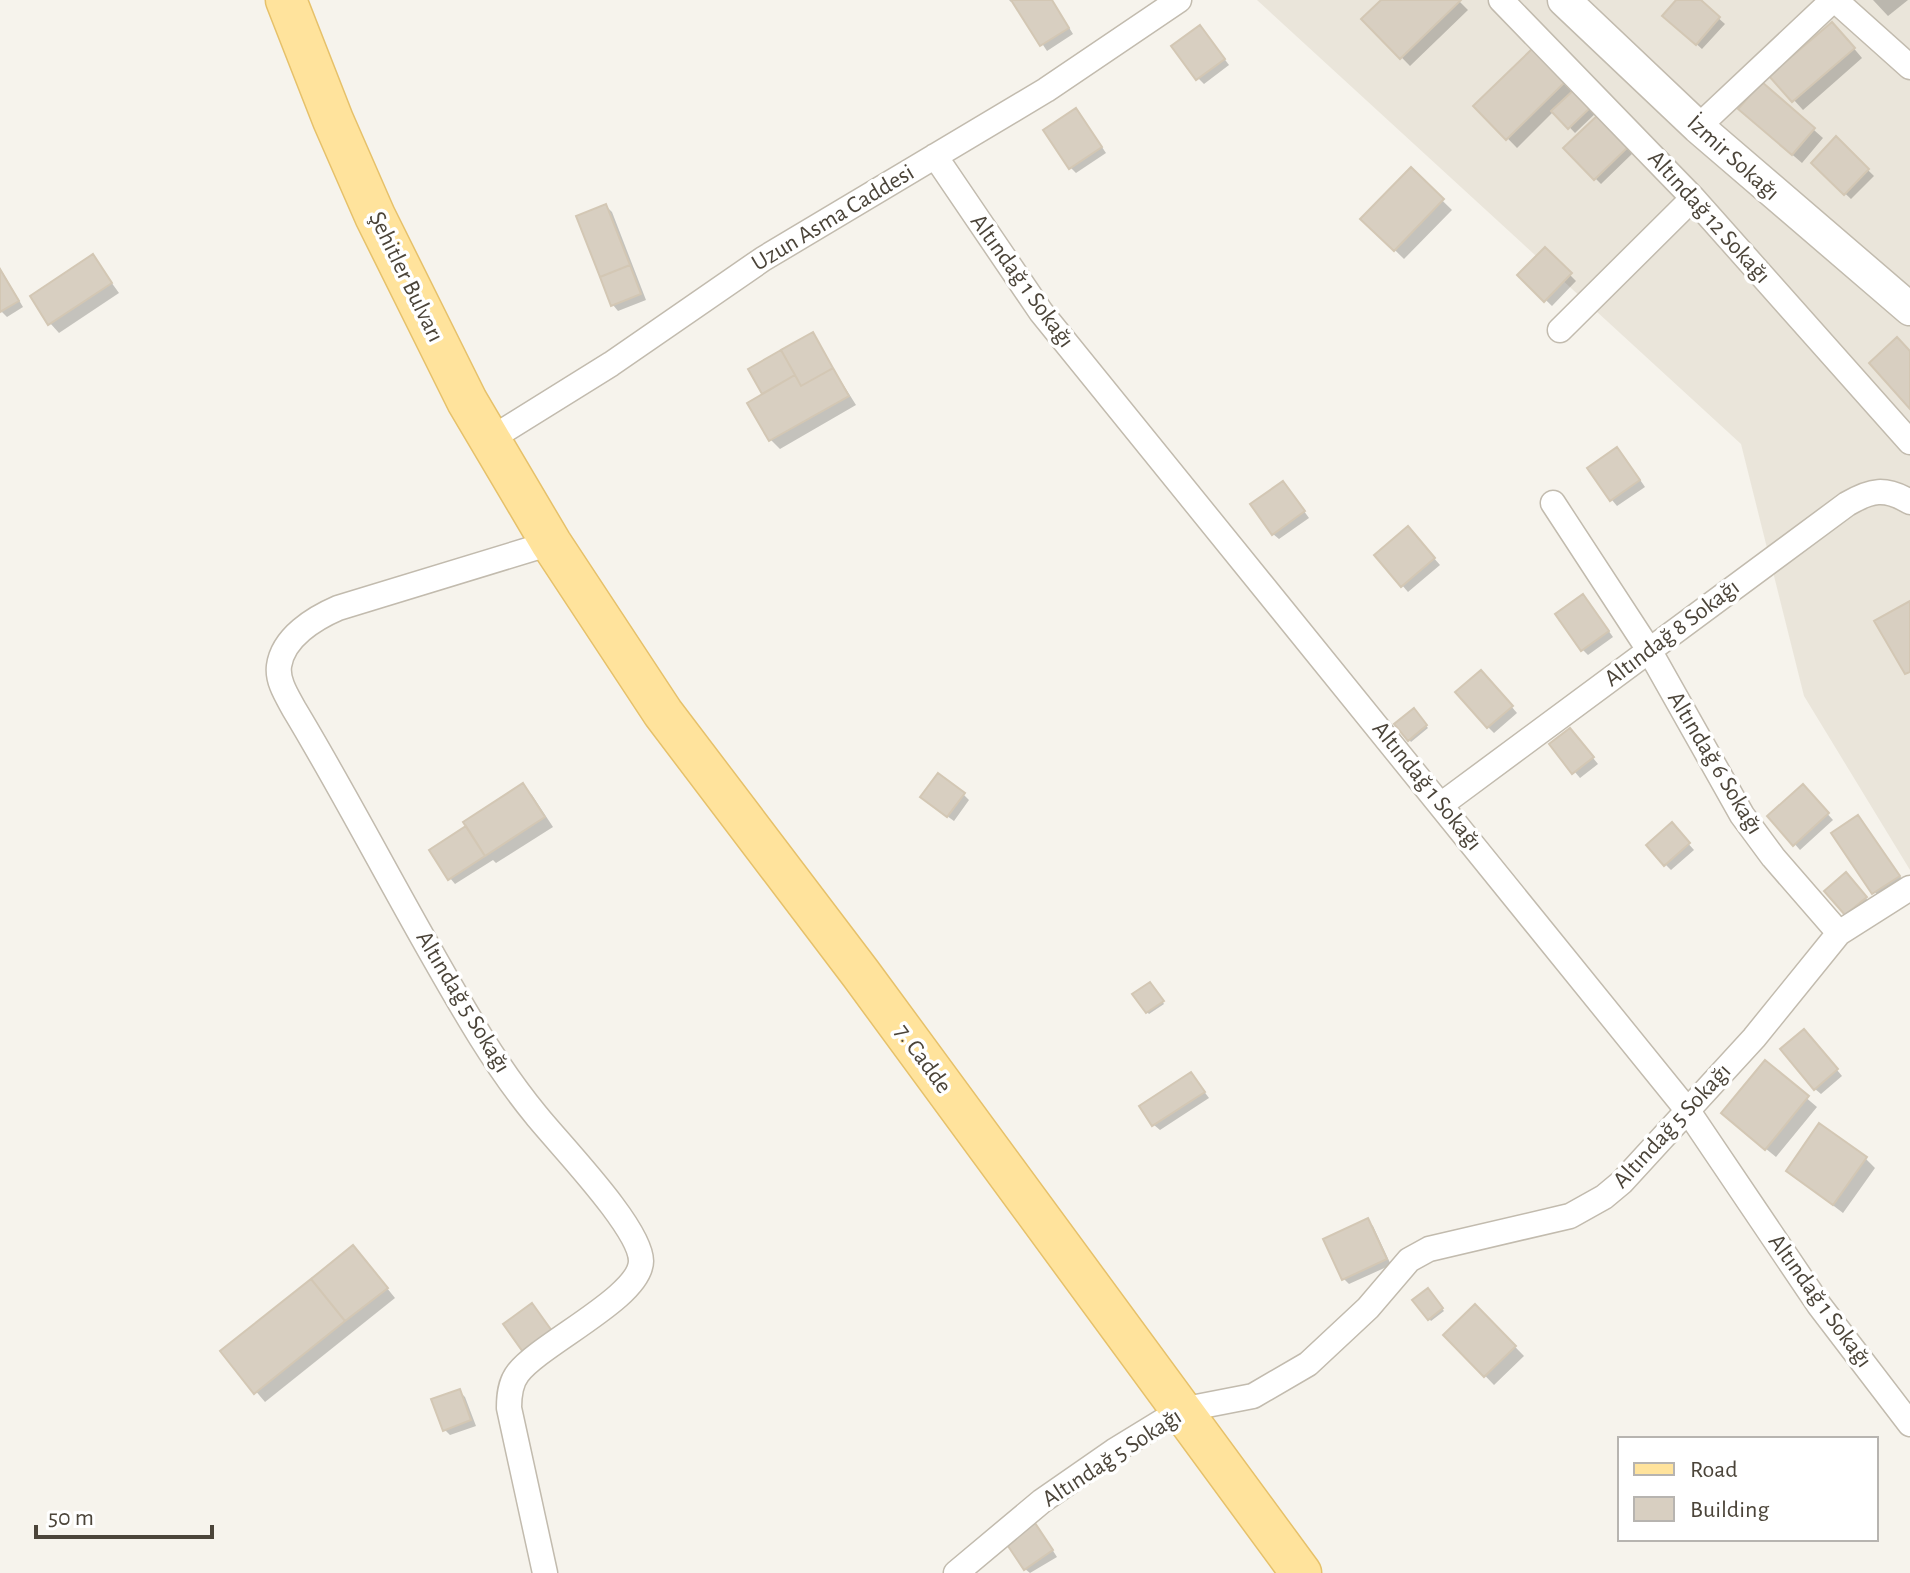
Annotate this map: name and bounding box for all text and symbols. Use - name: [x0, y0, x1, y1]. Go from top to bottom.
- street label: İzmir Sokağı: [1682, 110, 1784, 205]
- street label: Altındağ 12 Sokağı: [1643, 146, 1775, 288]
- street label: Uzun Asma Caddesi: [748, 160, 918, 276]
- street label: Şehitler Bulvarı: [364, 208, 448, 346]
- street label: Altındağ 1 Sokağı: [966, 210, 1078, 352]
- street label: Altındağ 8 Sokağı: [1600, 575, 1744, 691]
- street label: Altındağ 6 Sokağı: [1663, 687, 1767, 839]
- street label: Altındağ 1 Sokağı: [1368, 717, 1486, 855]
- street label: Altındağ 5 Sokağı: [411, 927, 515, 1077]
- street label: 7. Cadde: [890, 1020, 956, 1098]
- street label: Altındağ 5 Sokağı: [1608, 1059, 1736, 1193]
- street label: Altındağ 1 Sokağı: [1764, 1230, 1876, 1372]
- street label: Altındağ 5 Sokağı: [1038, 1404, 1186, 1512]
- legend: [1618, 1437, 1878, 1541]
- text: Road: [1690, 1458, 1738, 1482]
- scale bar: [36, 1489, 212, 1539]
- text: Building: [1690, 1498, 1769, 1522]
- text: 50 m: [48, 1506, 94, 1530]

